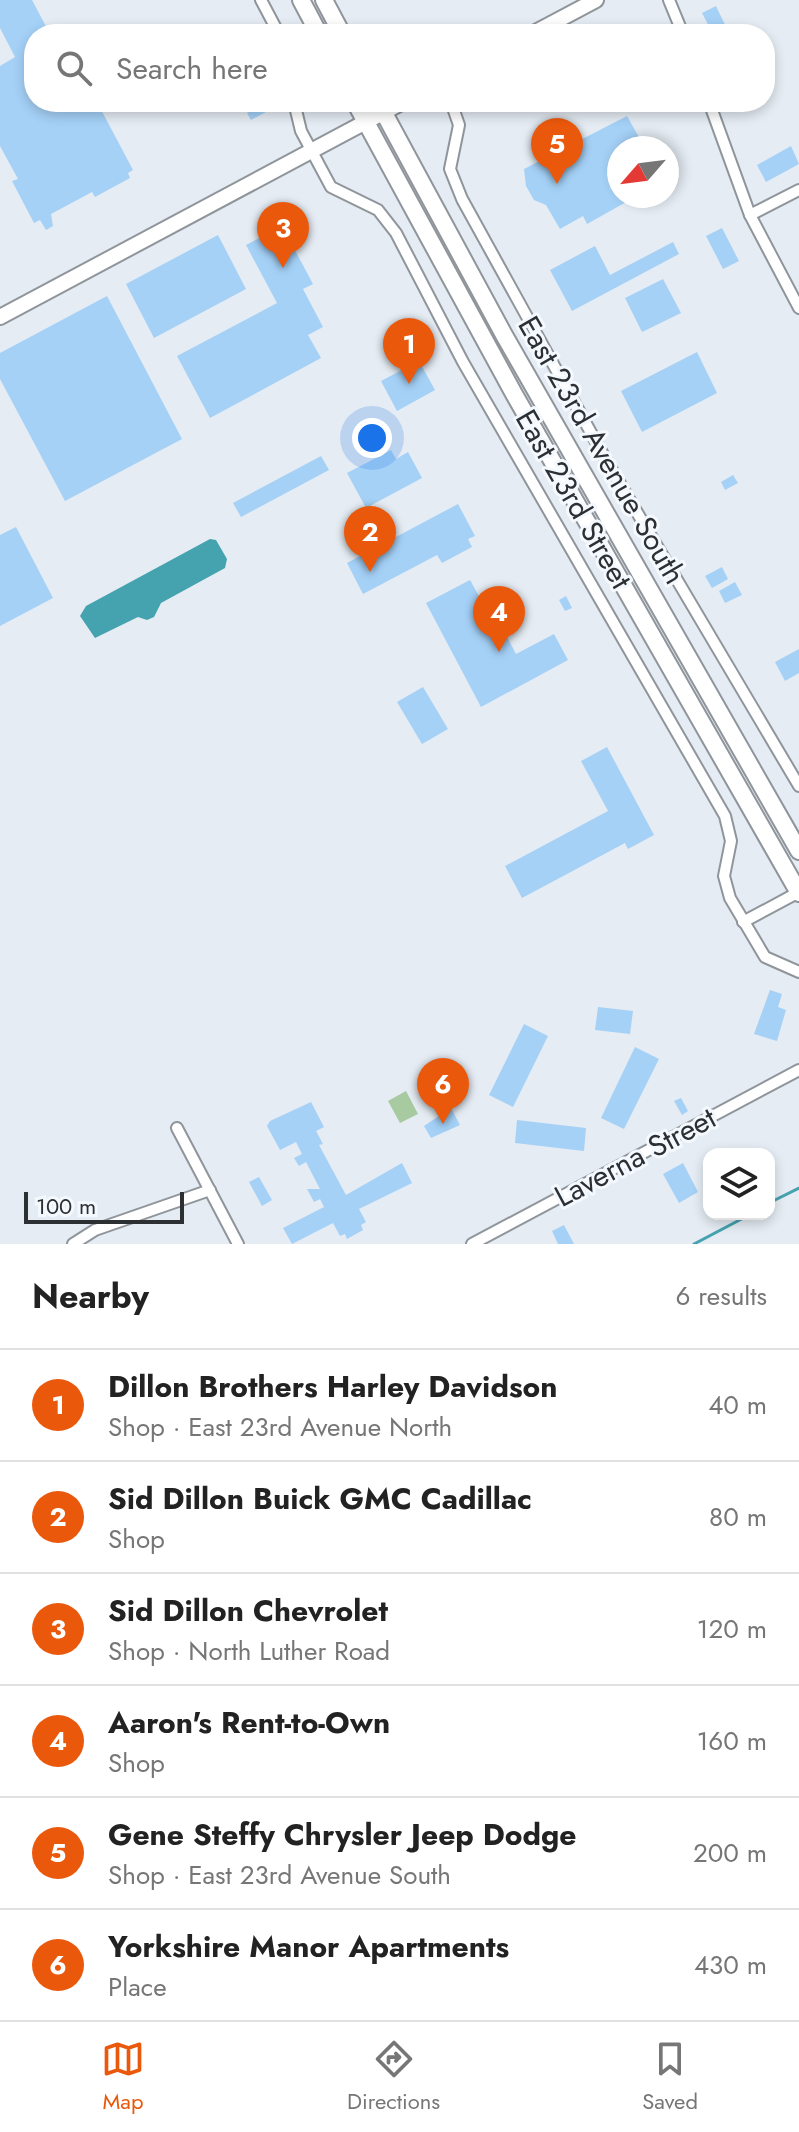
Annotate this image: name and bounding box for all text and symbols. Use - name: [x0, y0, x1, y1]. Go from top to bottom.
- search box: [24, 24, 775, 112]
- icon: search: [52, 46, 96, 90]
- text: Search here: [116, 47, 268, 90]
- pin: 5: [531, 118, 583, 184]
- north arrow: [607, 136, 679, 208]
- pin: 3: [257, 202, 309, 268]
- street label: East 23rd Avenue South: [508, 308, 696, 592]
- pin: 1: [383, 318, 435, 384]
- street label: East 23rd Street: [505, 401, 643, 597]
- your location: [352, 418, 392, 458]
- pin: 2: [344, 506, 396, 572]
- pin: 4: [473, 586, 525, 652]
- pin: 6: [417, 1058, 469, 1124]
- street label: Laverna Street: [547, 1096, 724, 1218]
- map controls: [703, 1148, 775, 1220]
- button: layers: [703, 1148, 775, 1220]
- scale bar: [24, 1188, 184, 1224]
- text: 100 m: [36, 1190, 96, 1222]
- text: Nearby: [32, 1272, 149, 1321]
- text: 6 results: [675, 1277, 767, 1315]
- text: Dillon Brothers Harley Davidson: [108, 1365, 558, 1408]
- text: 1: [51, 1386, 65, 1424]
- text: 40 m: [708, 1386, 767, 1424]
- text: Shop · East 23rd Avenue North: [108, 1408, 452, 1446]
- text: Sid Dillon Buick GMC Cadillac: [108, 1477, 532, 1520]
- text: 2: [49, 1498, 67, 1536]
- text: 80 m: [709, 1498, 767, 1536]
- text: Shop: [108, 1520, 165, 1558]
- text: Sid Dillon Chevrolet: [108, 1589, 388, 1632]
- text: 3: [50, 1610, 66, 1648]
- text: 120 m: [697, 1610, 767, 1648]
- text: Shop · North Luther Road: [108, 1632, 390, 1670]
- text: Aaron's Rent-to-Own: [108, 1701, 390, 1744]
- text: 4: [49, 1722, 67, 1760]
- text: 160 m: [697, 1722, 767, 1760]
- text: Shop: [108, 1744, 165, 1782]
- text: Gene Steffy Chrysler Jeep Dodge: [108, 1813, 577, 1856]
- text: 5: [50, 1834, 66, 1872]
- text: 200 m: [693, 1834, 767, 1872]
- text: Shop · East 23rd Avenue South: [108, 1856, 451, 1894]
- text: Yorkshire Manor Apartments: [108, 1925, 509, 1968]
- text: 6: [49, 1946, 67, 1984]
- text: 430 m: [694, 1946, 767, 1984]
- text: Place: [108, 1968, 167, 2006]
- tab: Map: [101, 2037, 145, 2117]
- tab: Directions: [347, 2037, 440, 2117]
- tab: Saved: [642, 2037, 698, 2117]

